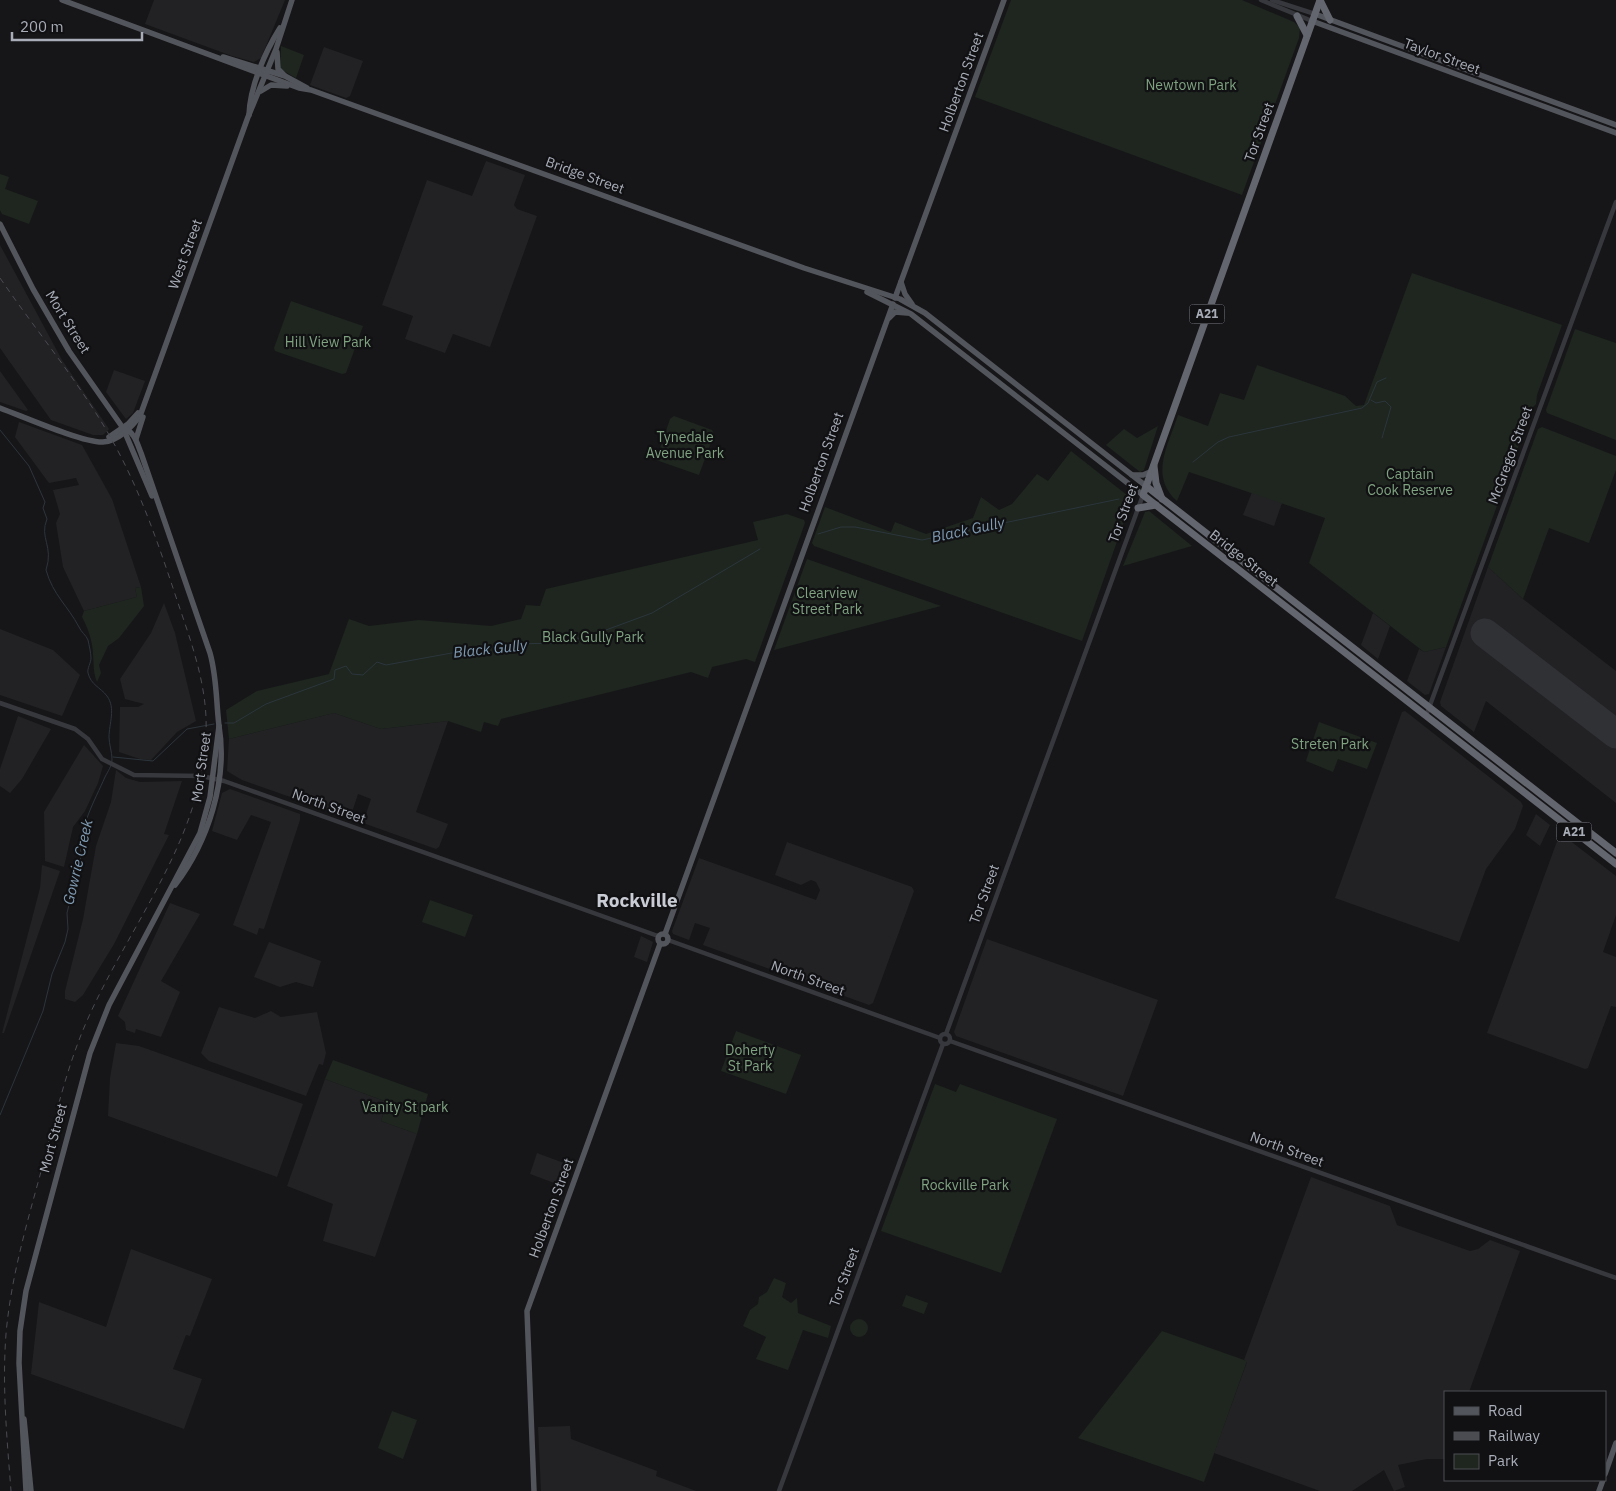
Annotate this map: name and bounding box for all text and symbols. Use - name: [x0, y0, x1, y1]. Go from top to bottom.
- scale bar: [12, 10, 142, 42]
- text: 200 m: [20, 17, 64, 36]
- street label: Holberton Street: [935, 30, 987, 134]
- street label: Taylor Street: [1401, 34, 1483, 78]
- park label: Newtown Park: [1145, 76, 1237, 94]
- street label: Tor Street: [1240, 100, 1278, 164]
- street label: Bridge Street: [543, 152, 627, 198]
- street label: West Street: [164, 216, 206, 292]
- street label: Mort Street: [42, 287, 94, 357]
- road number: A21: [1190, 304, 1224, 324]
- park label: Hill View Park: [285, 333, 372, 351]
- street label: McGregor Street: [1484, 404, 1536, 506]
- street label: Holberton Street: [795, 410, 847, 514]
- park label: Tynedale Avenue Park: [646, 428, 725, 462]
- park label: Captain Cook Reserve: [1367, 465, 1453, 499]
- street label: Tor Street: [1104, 481, 1142, 545]
- water label: Black Gully: [930, 512, 1007, 547]
- street label: Bridge Street: [1206, 525, 1282, 591]
- park label: Clearview Street Park: [792, 584, 863, 618]
- park label: Black Gully Park: [542, 628, 645, 646]
- water label: Black Gully: [452, 635, 529, 662]
- street label: Mort Street: [187, 731, 215, 803]
- park label: Streten Park: [1291, 735, 1370, 753]
- street label: North Street: [290, 784, 369, 828]
- water label: Gowrie Creek: [58, 817, 97, 906]
- road number: A21: [1556, 822, 1592, 842]
- street label: Tor Street: [965, 862, 1003, 926]
- district label: Rockville: [596, 888, 678, 912]
- street label: North Street: [769, 956, 848, 1000]
- park label: Doherty St Park: [725, 1041, 775, 1075]
- park label: Vanity St park: [362, 1098, 449, 1116]
- street label: Mort Street: [35, 1101, 71, 1175]
- street label: North Street: [1248, 1127, 1327, 1171]
- street label: Holberton Street: [525, 1156, 577, 1260]
- park label: Rockville Park: [921, 1176, 1010, 1194]
- street label: Tor Street: [825, 1245, 863, 1309]
- legend: [1444, 1391, 1606, 1481]
- text: Road: [1488, 1401, 1523, 1420]
- text: Railway: [1488, 1426, 1541, 1445]
- text: Park: [1488, 1451, 1518, 1470]

